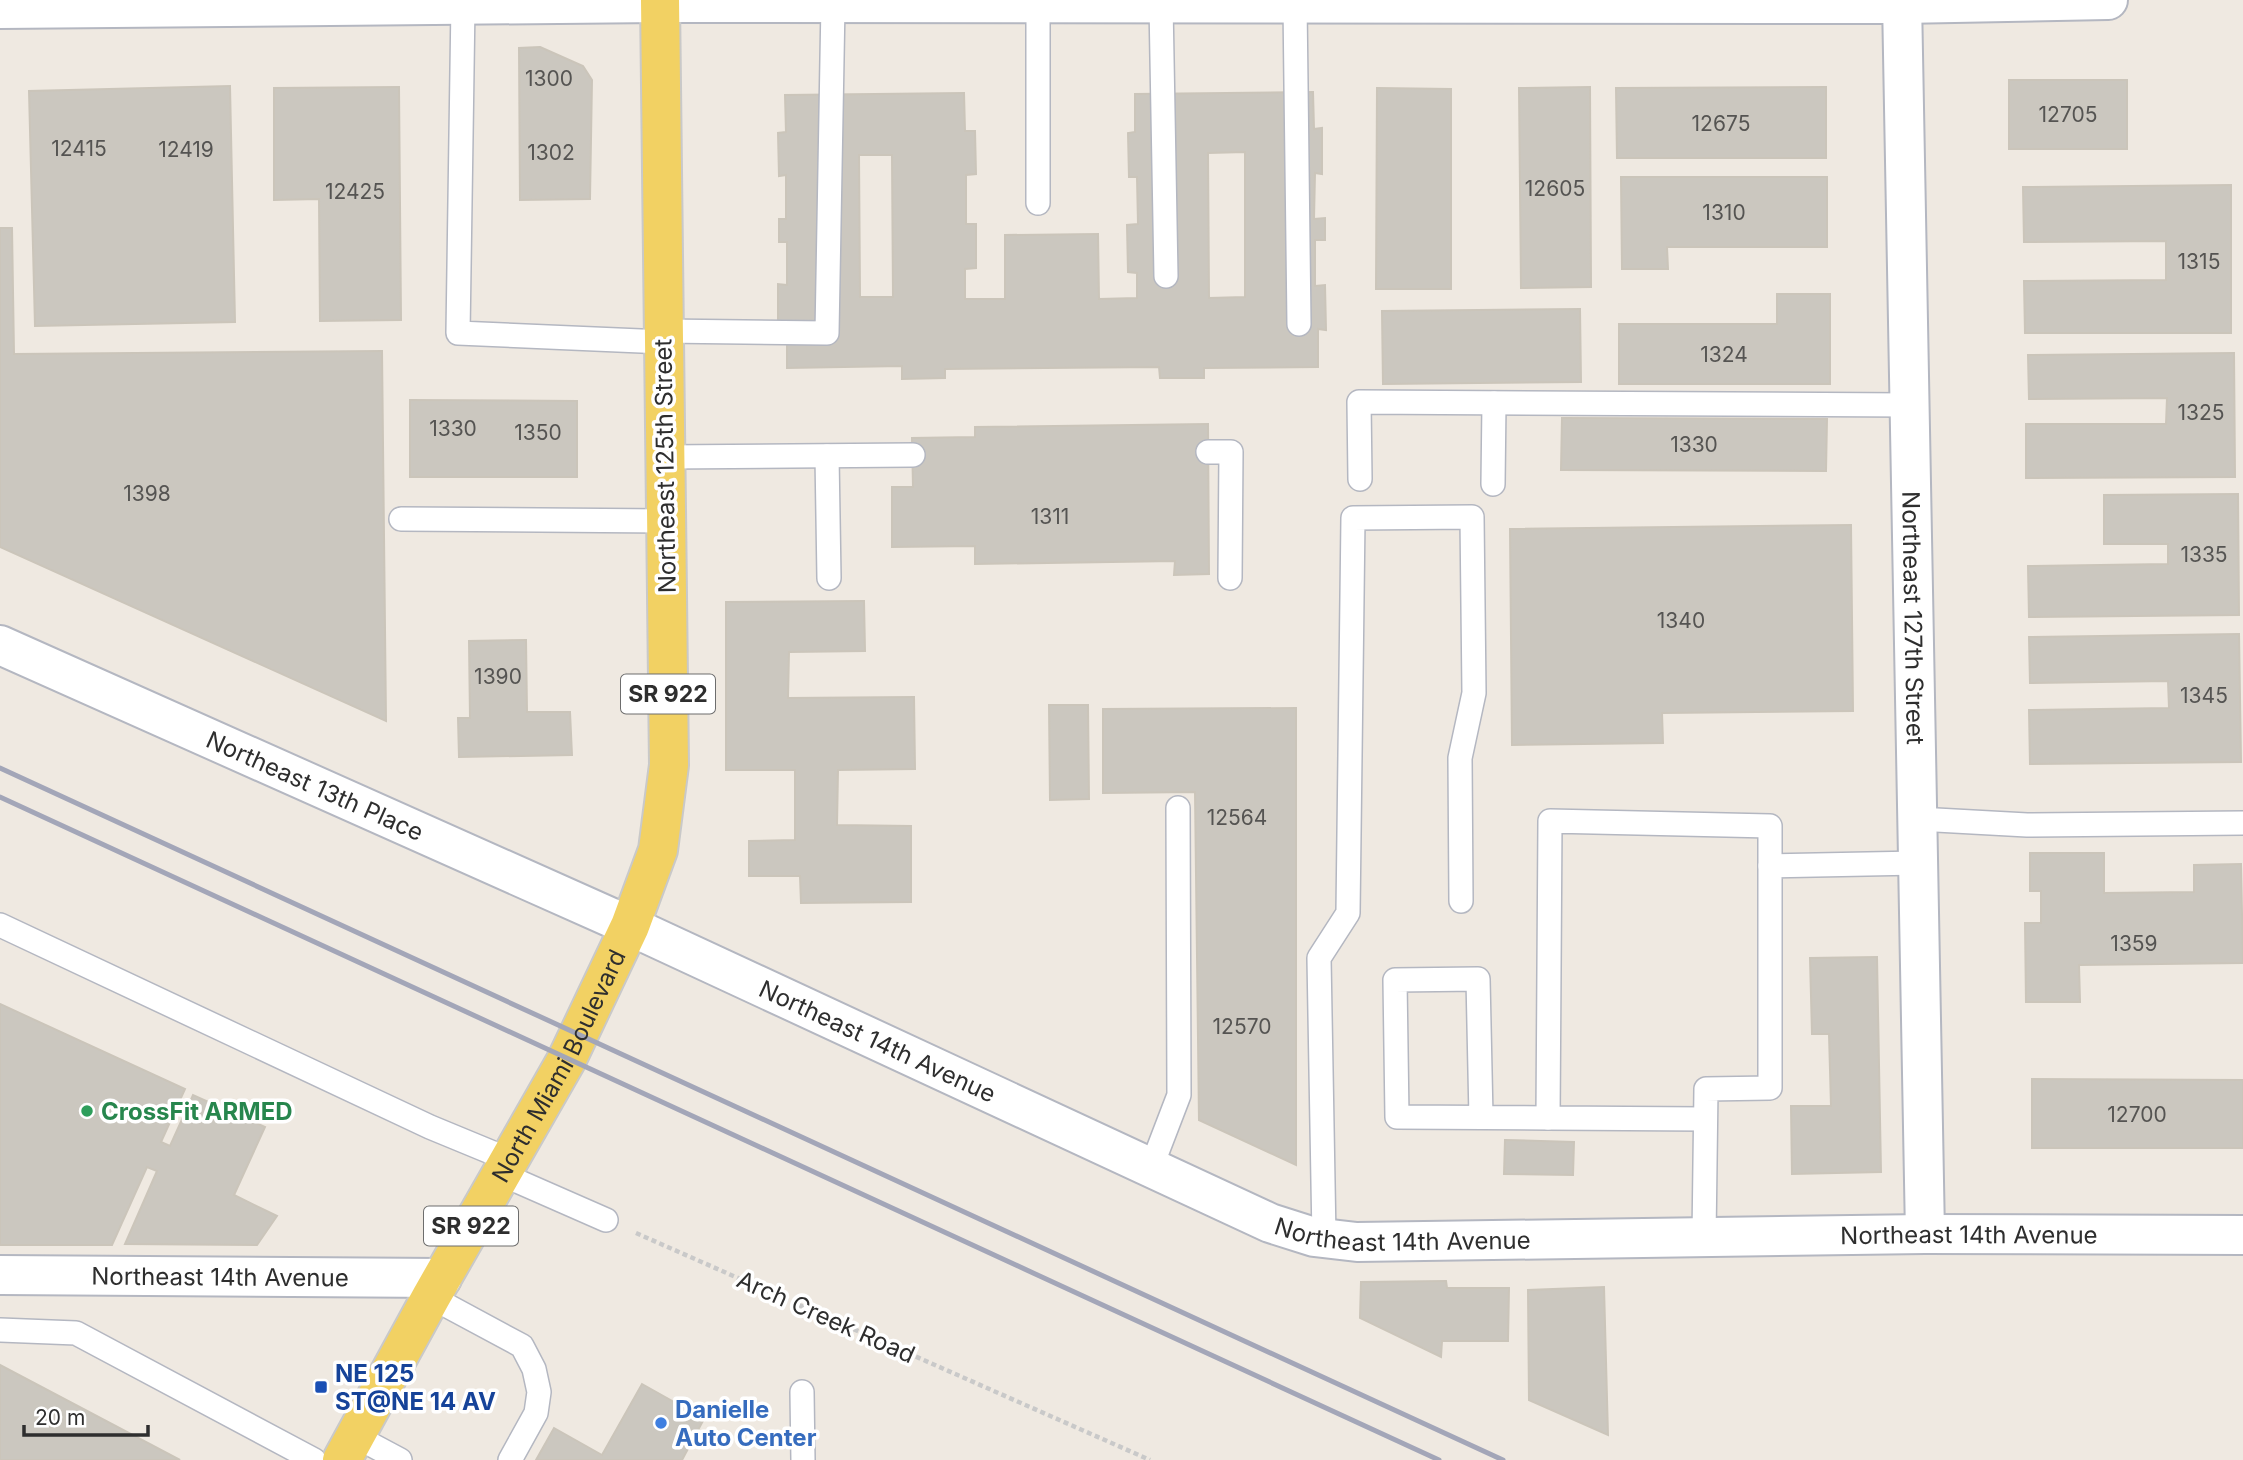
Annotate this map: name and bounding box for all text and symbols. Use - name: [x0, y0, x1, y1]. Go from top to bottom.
- house number: 1300: [525, 66, 573, 91]
- house number: 12705: [2039, 102, 2097, 127]
- house number: 12675: [1692, 111, 1750, 136]
- house number: 12415: [51, 136, 107, 161]
- house number: 12419: [158, 137, 214, 162]
- house number: 1302: [527, 140, 575, 165]
- house number: 12605: [1525, 176, 1585, 201]
- house number: 12425: [325, 179, 385, 204]
- house number: 1310: [1702, 200, 1746, 225]
- house number: 1315: [2178, 249, 2220, 274]
- street label: Northeast 125th Street: [648, 338, 682, 593]
- house number: 1324: [1700, 342, 1748, 367]
- house number: 1325: [2177, 400, 2225, 425]
- house number: 1330: [429, 416, 477, 441]
- house number: 1350: [514, 420, 562, 445]
- house number: 1330: [1670, 432, 1718, 457]
- house number: 1398: [123, 481, 171, 506]
- street label: Northeast 127th Street: [1897, 491, 1930, 745]
- house number: 1311: [1031, 504, 1069, 529]
- house number: 1335: [2180, 542, 2228, 567]
- house number: 1340: [1657, 608, 1705, 633]
- house number: 1390: [474, 664, 522, 689]
- road number: SR 922: [621, 674, 715, 714]
- house number: 1345: [2180, 683, 2228, 708]
- street label: Northeast 13th Place: [202, 724, 428, 847]
- house number: 12564: [1207, 805, 1267, 830]
- house number: 1359: [2110, 931, 2158, 956]
- street label: North Miami Boulevard: [485, 945, 631, 1187]
- street label: Northeast 14th Avenue: [755, 974, 1000, 1108]
- house number: 12570: [1213, 1014, 1271, 1039]
- place label: CrossFit ARMED: [101, 1097, 293, 1126]
- house number: 12700: [2107, 1102, 2167, 1127]
- marker: CrossFit ARMED: [79, 1103, 95, 1119]
- road number: SR 922: [424, 1206, 518, 1246]
- street label: Northeast 14th Avenue: [1271, 1211, 1531, 1257]
- street label: Northeast 14th Avenue: [1840, 1219, 2098, 1250]
- street label: Northeast 14th Avenue: [91, 1261, 349, 1292]
- street label: Arch Creek Road: [732, 1265, 920, 1369]
- place label: NE 125 ST@NE 14 AV: [335, 1359, 496, 1416]
- marker: NE 125 ST@NE 14 AV: [313, 1379, 329, 1395]
- scale bar: [24, 1394, 149, 1438]
- place label: Danielle Auto Center: [675, 1395, 817, 1452]
- text: 20 m: [35, 1405, 85, 1430]
- marker: Danielle Auto Center: [653, 1415, 669, 1431]

